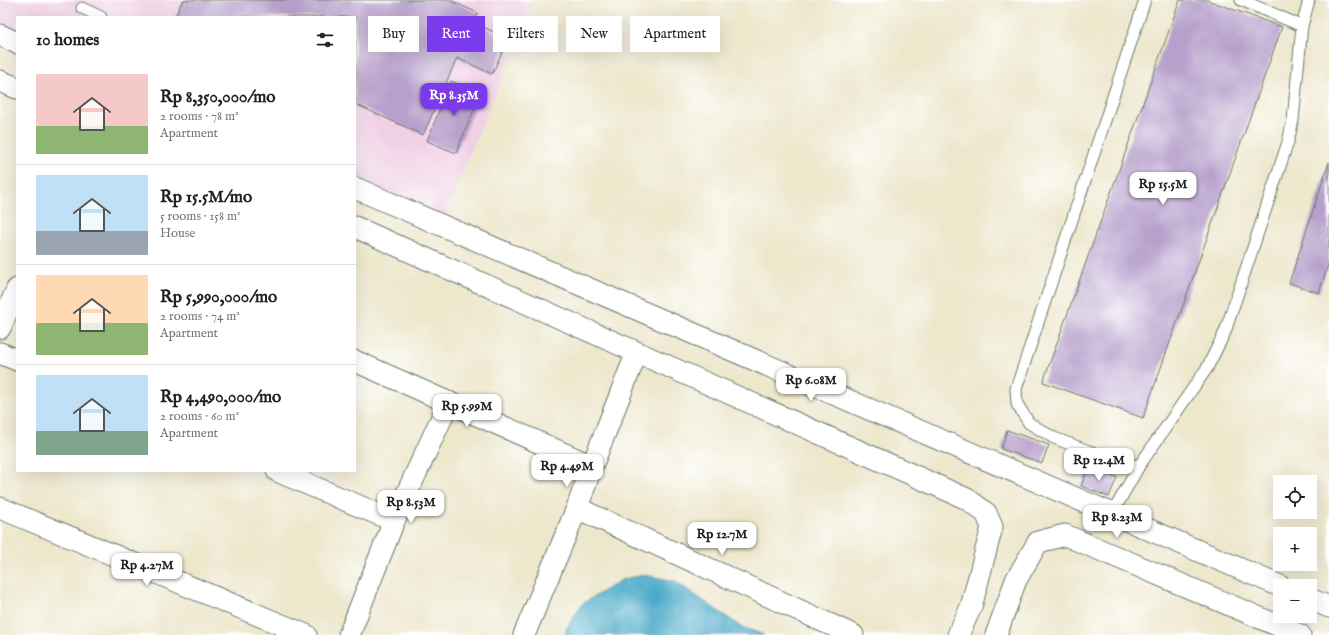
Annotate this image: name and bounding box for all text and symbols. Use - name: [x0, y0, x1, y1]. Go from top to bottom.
- chip: Buy: [368, 16, 419, 52]
- chip: Rent: [427, 16, 485, 52]
- chip: Filters: [493, 16, 558, 52]
- chip: New: [566, 16, 622, 52]
- chip: Apartment: [630, 16, 720, 52]
- icon: filters: [314, 29, 336, 51]
- text: 10 homes: [36, 30, 99, 51]
- pin: Rp 8.35M: [413, 83, 495, 117]
- text: Rp 8,350,000/mo: [160, 87, 275, 108]
- text: Rp 8.35M: [429, 87, 479, 104]
- icon: home: [68, 90, 116, 138]
- text: 2 rooms · 78 m²: [160, 108, 239, 125]
- text: Apartment: [160, 125, 218, 142]
- pin: Rp 15.5M: [1122, 172, 1204, 206]
- text: Rp 15.5M: [1139, 176, 1188, 193]
- text: Rp 15.5M/mo: [160, 187, 252, 208]
- icon: home: [68, 191, 116, 239]
- text: 5 rooms · 158 m²: [160, 208, 241, 225]
- text: House: [160, 225, 195, 242]
- text: Rp 5,990,000/mo: [160, 287, 277, 308]
- icon: home: [68, 291, 116, 339]
- text: 2 rooms · 74 m²: [160, 308, 240, 325]
- text: Apartment: [160, 325, 218, 342]
- pin: Rp 6.08M: [770, 368, 852, 402]
- text: Rp 6.08M: [785, 372, 837, 389]
- text: Rp 4,490,000/mo: [160, 387, 281, 408]
- icon: home: [68, 391, 116, 439]
- pin: Rp 5.99M: [426, 394, 508, 428]
- text: Rp 5.99M: [442, 398, 492, 415]
- text: 2 rooms · 60 m²: [160, 408, 239, 425]
- text: Apartment: [160, 425, 218, 442]
- pin: Rp 12.4M: [1058, 448, 1140, 482]
- text: Rp 12.4M: [1073, 452, 1125, 469]
- pin: Rp 4.49M: [526, 454, 608, 488]
- text: Rp 4.49M: [540, 458, 594, 475]
- map controls: [1273, 475, 1317, 623]
- button: locate: [1273, 475, 1317, 519]
- pin: Rp 8.53M: [370, 490, 452, 524]
- text: Rp 8.53M: [386, 494, 436, 511]
- pin: Rp 8.23M: [1076, 505, 1158, 539]
- text: Rp 8.23M: [1092, 509, 1142, 526]
- pin: Rp 12.7M: [681, 522, 763, 556]
- text: Rp 12.7M: [696, 526, 748, 543]
- button: +: [1273, 527, 1317, 571]
- pin: Rp 4.27M: [106, 553, 188, 587]
- text: Rp 4.27M: [120, 557, 174, 574]
- button: −: [1273, 579, 1317, 623]

